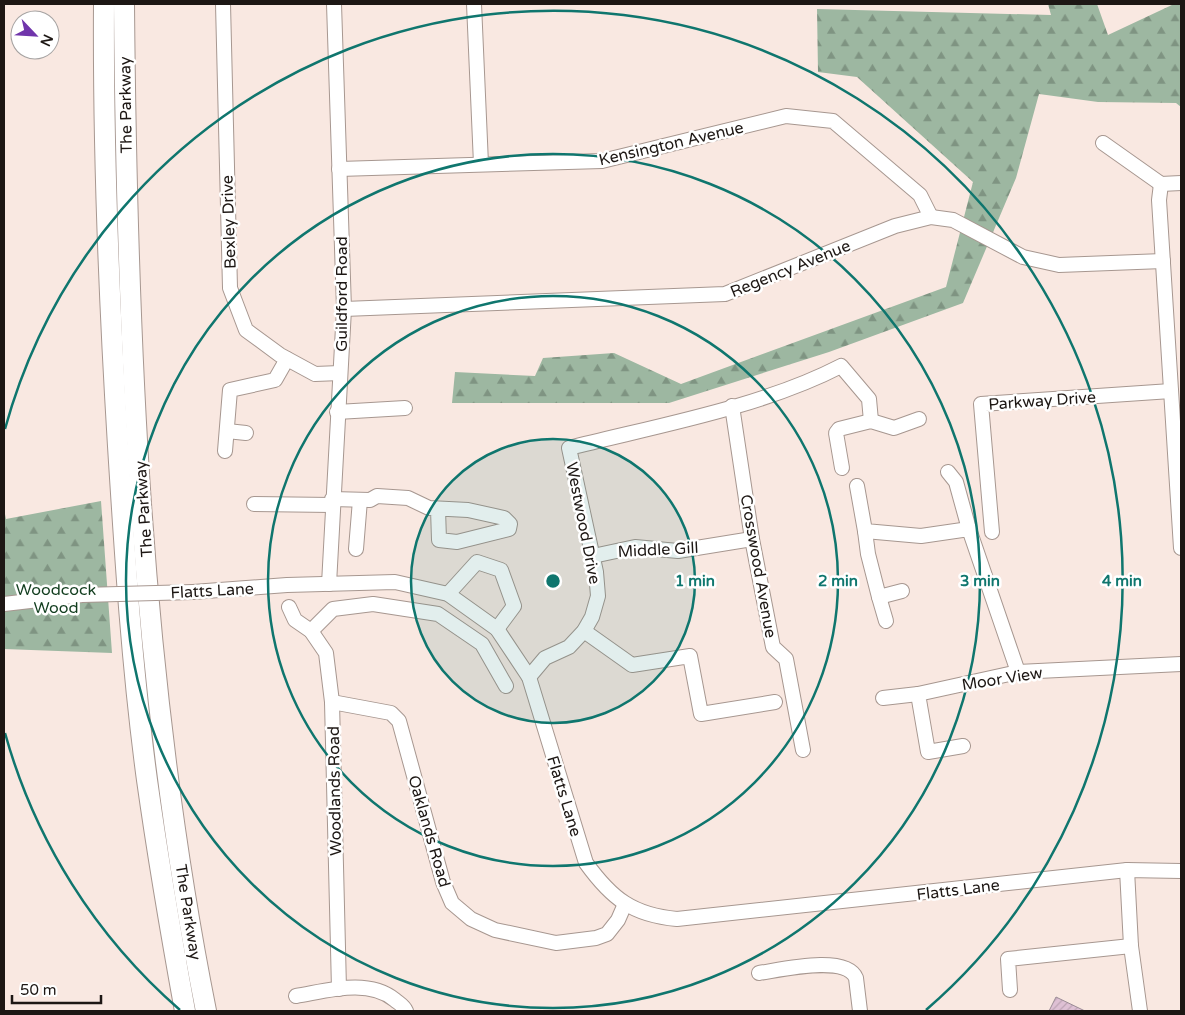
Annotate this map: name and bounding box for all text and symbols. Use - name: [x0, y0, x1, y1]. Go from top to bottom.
- north arrow: [10, 10, 60, 60]
- text: N: [36, 32, 56, 49]
- street label: The Parkway: [115, 56, 137, 154]
- street label: Kensington Avenue: [597, 118, 746, 170]
- street label: Bexley Drive: [217, 175, 241, 269]
- street label: Guildford Road: [332, 236, 352, 352]
- street label: Regency Avenue: [727, 236, 853, 302]
- street label: Parkway Drive: [988, 387, 1097, 415]
- street label: The Parkway: [131, 460, 157, 558]
- street label: Westwood Drive: [561, 460, 605, 586]
- street label: Crosswood Avenue: [736, 493, 780, 640]
- street label: Middle Gill: [617, 538, 699, 562]
- centre of rings: [544, 572, 562, 590]
- text: 1 min: [675, 572, 715, 590]
- text: 2 min: [818, 572, 858, 590]
- text: 3 min: [960, 572, 1000, 590]
- text: 4 min: [1102, 572, 1142, 590]
- street label: Flatts Lane: [170, 579, 254, 603]
- park label: Woodcock Wood: [16, 580, 97, 618]
- street label: Moor View: [960, 663, 1044, 695]
- street label: Woodlands Road: [324, 726, 346, 856]
- street label: Flatts Lane: [542, 753, 586, 839]
- street label: Oaklands Road: [404, 773, 455, 890]
- street label: The Parkway: [171, 863, 206, 962]
- street label: Flatts Lane: [915, 875, 1001, 905]
- scale bar: [12, 972, 101, 1004]
- text: 50 m: [20, 981, 57, 999]

